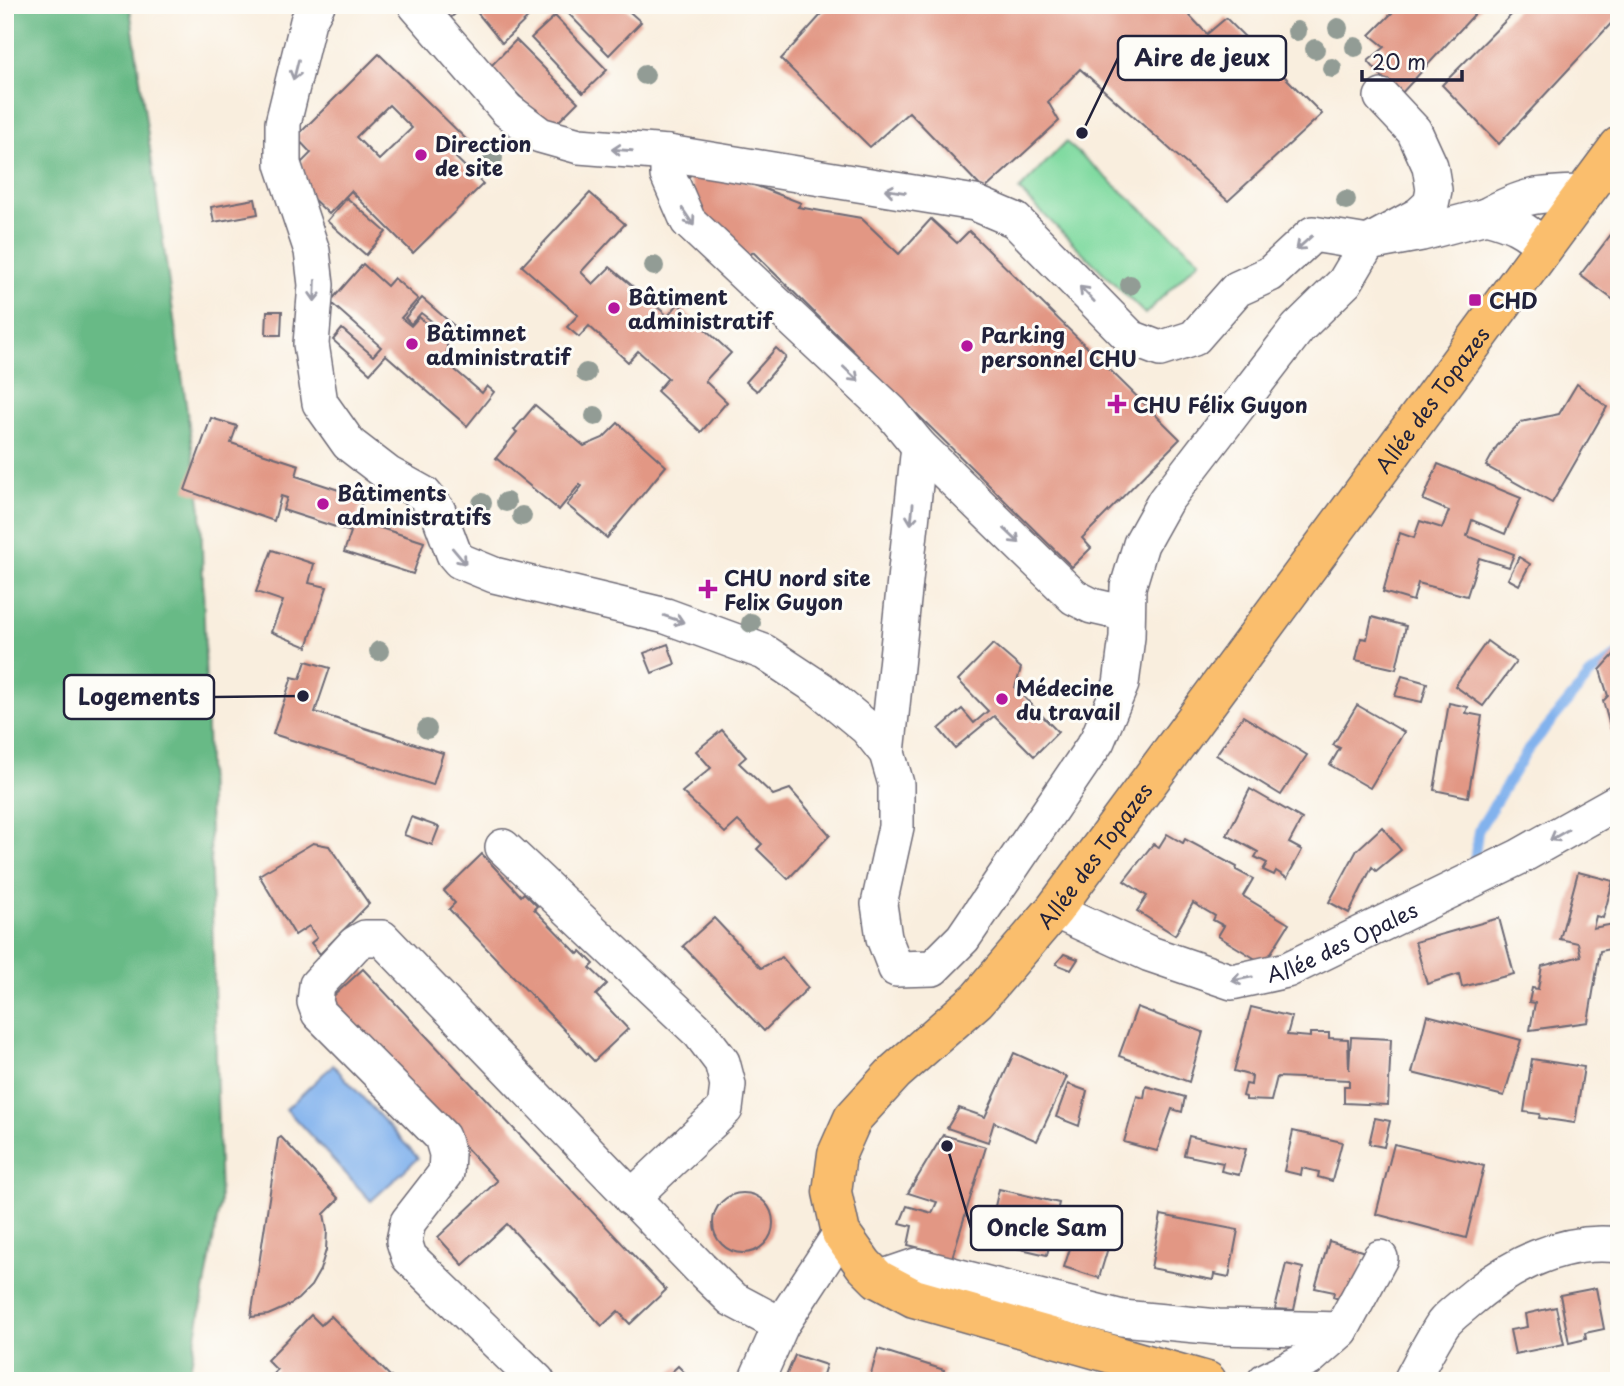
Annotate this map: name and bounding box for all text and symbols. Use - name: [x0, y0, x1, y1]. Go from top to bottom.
- callout: Aire de jeux: [1118, 36, 1286, 80]
- scale bar: [1362, 38, 1461, 82]
- text: Aire de jeux: [1134, 39, 1270, 74]
- text: 20 m: [1372, 45, 1426, 77]
- one-way arrow: [289, 58, 302, 81]
- place label: Direction de site: [435, 127, 532, 183]
- one-way arrow: [611, 143, 633, 156]
- marker: Direction de site: [413, 147, 429, 163]
- one-way arrow: [884, 184, 907, 197]
- one-way arrow: [681, 207, 695, 226]
- one-way arrow: [1295, 235, 1313, 251]
- one-way arrow: [308, 279, 322, 302]
- place label: Bâtiment administratif: [628, 280, 774, 336]
- place label: CHD: [1489, 284, 1538, 316]
- one-way arrow: [1079, 285, 1096, 302]
- marker: CHD: [1467, 292, 1483, 308]
- marker: Bâtiment administratif: [606, 300, 622, 316]
- place label: Bâtimnet administratif: [426, 316, 572, 372]
- place label: Parking personnel CHU: [981, 318, 1137, 374]
- street label: Allée des Topazes: [1367, 320, 1496, 479]
- marker: Bâtimnet administratif: [404, 336, 420, 352]
- marker: Parking personnel CHU: [959, 338, 975, 354]
- one-way arrow: [843, 366, 860, 383]
- place label: CHU Félix Guyon: [1133, 388, 1308, 420]
- marker: CHU Félix Guyon: [1107, 394, 1127, 414]
- place label: Bâtiments administratifs: [337, 476, 491, 532]
- marker: Bâtiments administratifs: [315, 496, 331, 512]
- one-way arrow: [905, 502, 918, 524]
- one-way arrow: [1003, 527, 1020, 544]
- one-way arrow: [451, 546, 466, 564]
- place label: CHU nord site Felix Guyon: [724, 561, 871, 617]
- marker: CHU nord site Felix Guyon: [698, 579, 718, 599]
- one-way arrow: [663, 614, 685, 626]
- place label: Médecine du travail: [1016, 671, 1121, 727]
- callout: Logements: [64, 675, 214, 719]
- text: Logements: [78, 678, 200, 713]
- marker: Médecine du travail: [994, 691, 1010, 707]
- street label: Allée des Topazes: [1029, 775, 1159, 935]
- one-way arrow: [1550, 828, 1570, 842]
- street label: Allée des Opales: [1264, 893, 1423, 990]
- one-way arrow: [1231, 973, 1254, 986]
- callout: Oncle Sam: [971, 1206, 1122, 1250]
- text: Oncle Sam: [987, 1209, 1107, 1244]

